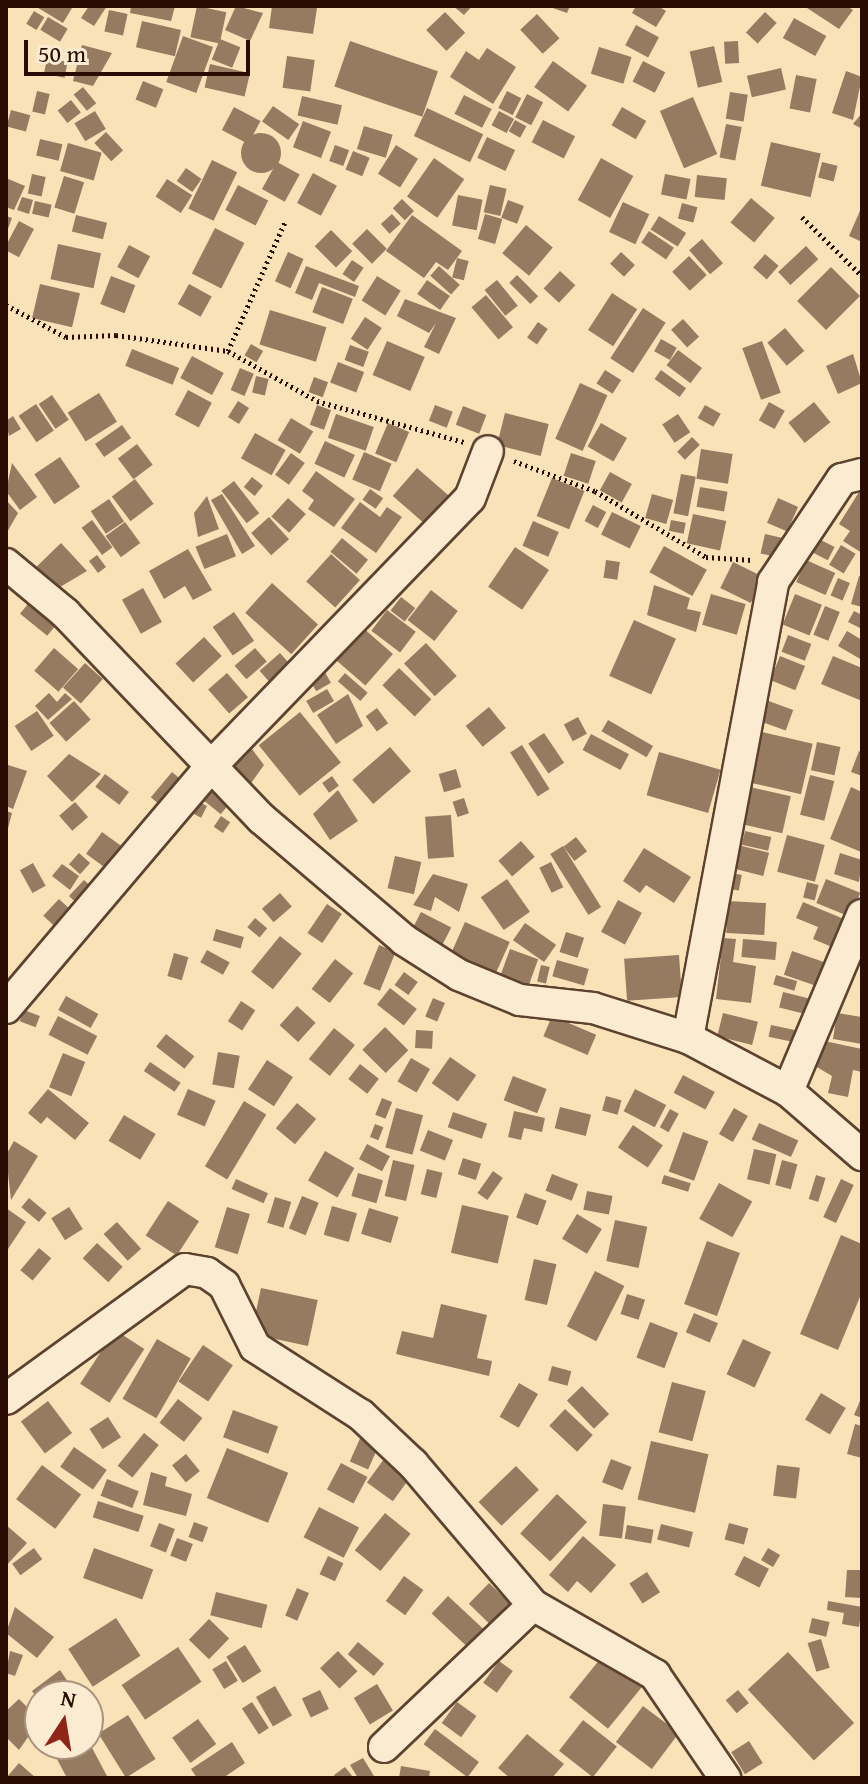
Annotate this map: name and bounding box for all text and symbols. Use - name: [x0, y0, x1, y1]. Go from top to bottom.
- scale bar: [28, 24, 254, 74]
- text: 50 m: [38, 36, 86, 71]
- north arrow: [24, 1680, 104, 1760]
- text: N: [58, 1681, 79, 1716]

